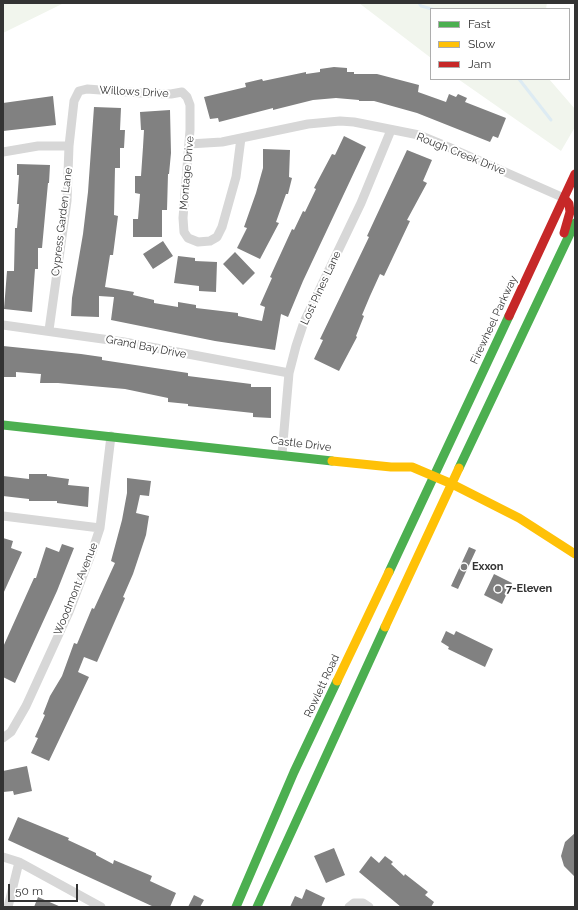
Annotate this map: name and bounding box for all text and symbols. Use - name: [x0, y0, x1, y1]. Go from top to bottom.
- legend: [430, 8, 570, 80]
- text: Fast: [468, 17, 491, 31]
- text: Slow: [468, 37, 495, 51]
- text: Jam: [468, 57, 491, 71]
- street label: Willows Drive: [99, 84, 169, 100]
- street label: Rough Creek Drive: [414, 130, 508, 178]
- street label: Montage Drive: [177, 135, 197, 211]
- street label: Cypress Garden Lane: [49, 167, 75, 277]
- street label: Lost Pines Lane: [298, 249, 344, 327]
- street label: Firewheel Parkway: [468, 274, 520, 366]
- street label: Grand Bay Drive: [105, 333, 187, 361]
- street label: Castle Drive: [270, 434, 332, 454]
- street label: Woodmont Avenue: [51, 541, 101, 637]
- place label: Exxon: [472, 560, 503, 574]
- marker: Exxon: [459, 562, 469, 572]
- place label: 7-Eleven: [506, 582, 552, 596]
- marker: 7-Eleven: [493, 584, 503, 594]
- street label: Rowlett Road: [302, 652, 342, 720]
- scale bar: [10, 876, 80, 902]
- text: 50 m: [15, 884, 43, 898]

